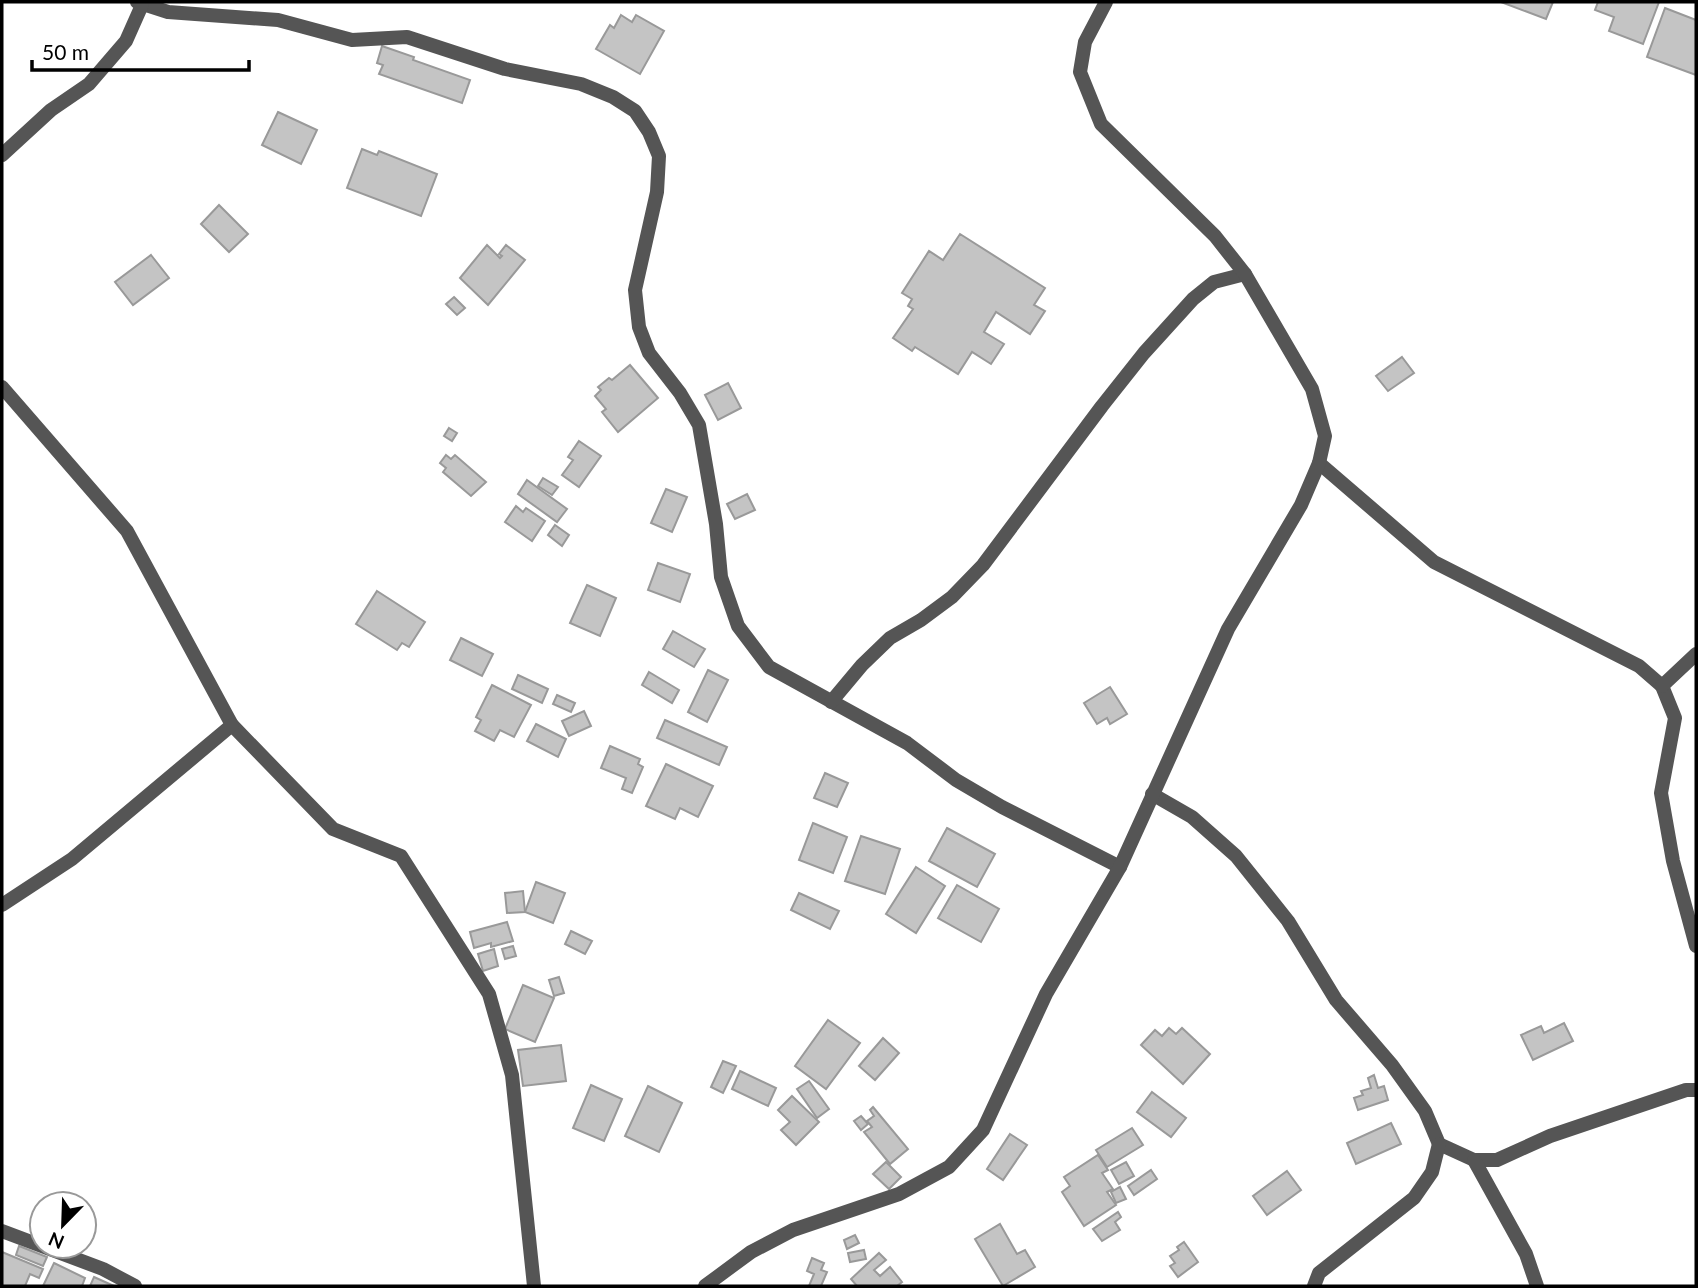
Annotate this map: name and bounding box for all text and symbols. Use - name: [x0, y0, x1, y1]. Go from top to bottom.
- scale bar: [32, 28, 248, 72]
- text: 50 m: [42, 39, 89, 64]
- north arrow: [28, 1190, 98, 1260]
- text: N: [45, 1228, 67, 1255]

